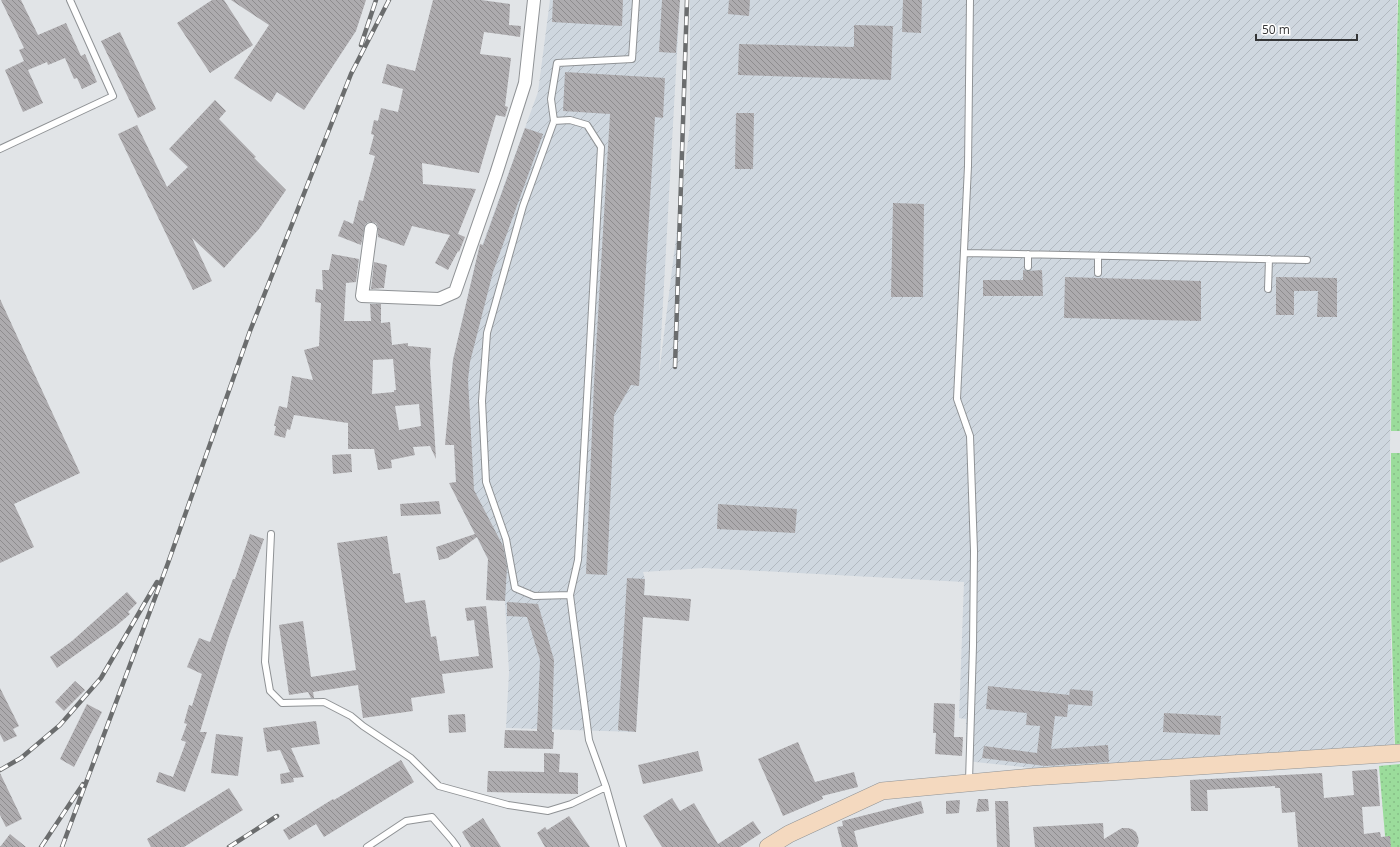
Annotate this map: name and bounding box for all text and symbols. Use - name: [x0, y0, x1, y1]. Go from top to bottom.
- scale bar: [1256, 16, 1357, 42]
- text: 50 m: [1262, 21, 1290, 38]

